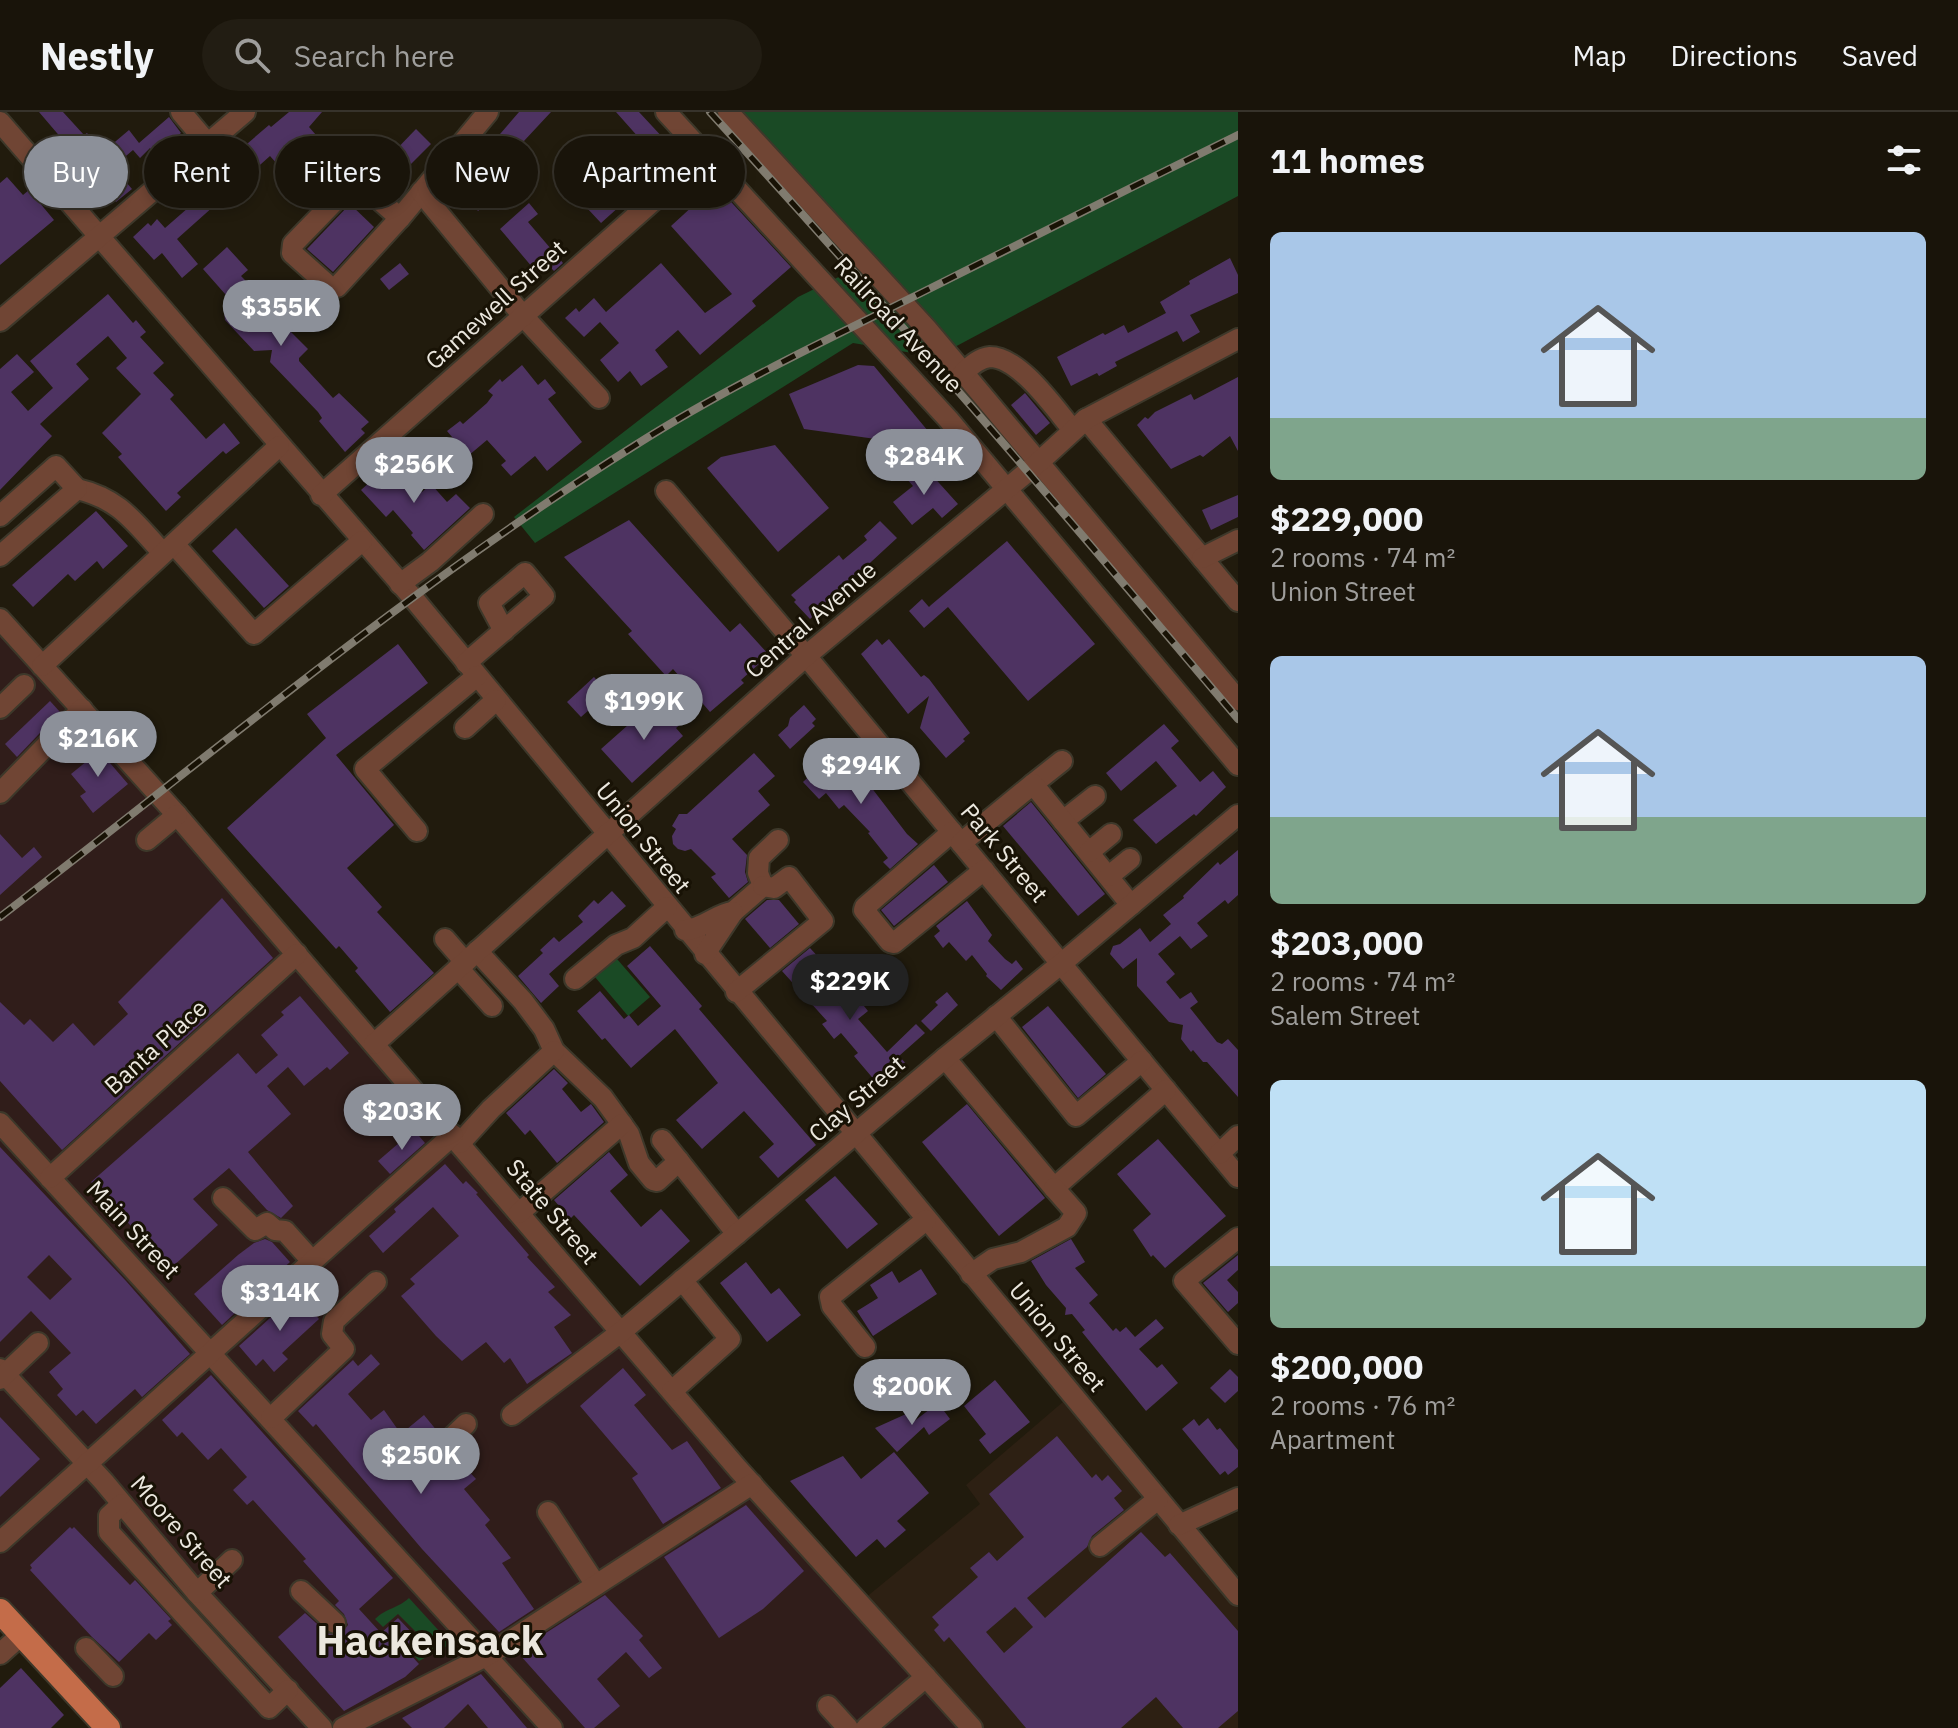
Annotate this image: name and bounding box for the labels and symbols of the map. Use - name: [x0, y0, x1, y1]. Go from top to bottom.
- street label: Gamewell Street: [418, 232, 573, 376]
- street label: Railroad Avenue: [827, 249, 970, 399]
- pin: $355K: [225, 280, 337, 348]
- pin: $284K: [868, 429, 980, 497]
- pin: $256K: [358, 437, 470, 505]
- street label: Central Avenue: [738, 553, 883, 685]
- pin: $199K: [588, 674, 700, 742]
- pin: $216K: [42, 711, 154, 779]
- pin: $294K: [805, 738, 917, 806]
- street label: Union Street: [589, 775, 699, 900]
- street label: Park Street: [954, 796, 1056, 909]
- pin: $229K: [794, 954, 906, 1022]
- street label: Banta Place: [97, 992, 214, 1101]
- street label: Clay Street: [801, 1048, 911, 1149]
- pin: $203K: [346, 1084, 458, 1152]
- street label: State Street: [499, 1152, 606, 1271]
- street label: Main Street: [80, 1173, 188, 1285]
- pin: $314K: [224, 1265, 336, 1333]
- street label: Union Street: [1002, 1275, 1113, 1398]
- pin: $200K: [856, 1359, 968, 1427]
- pin: $250K: [365, 1428, 477, 1496]
- street label: Moore Street: [124, 1468, 240, 1595]
- district label: Hackensack: [316, 1614, 545, 1666]

